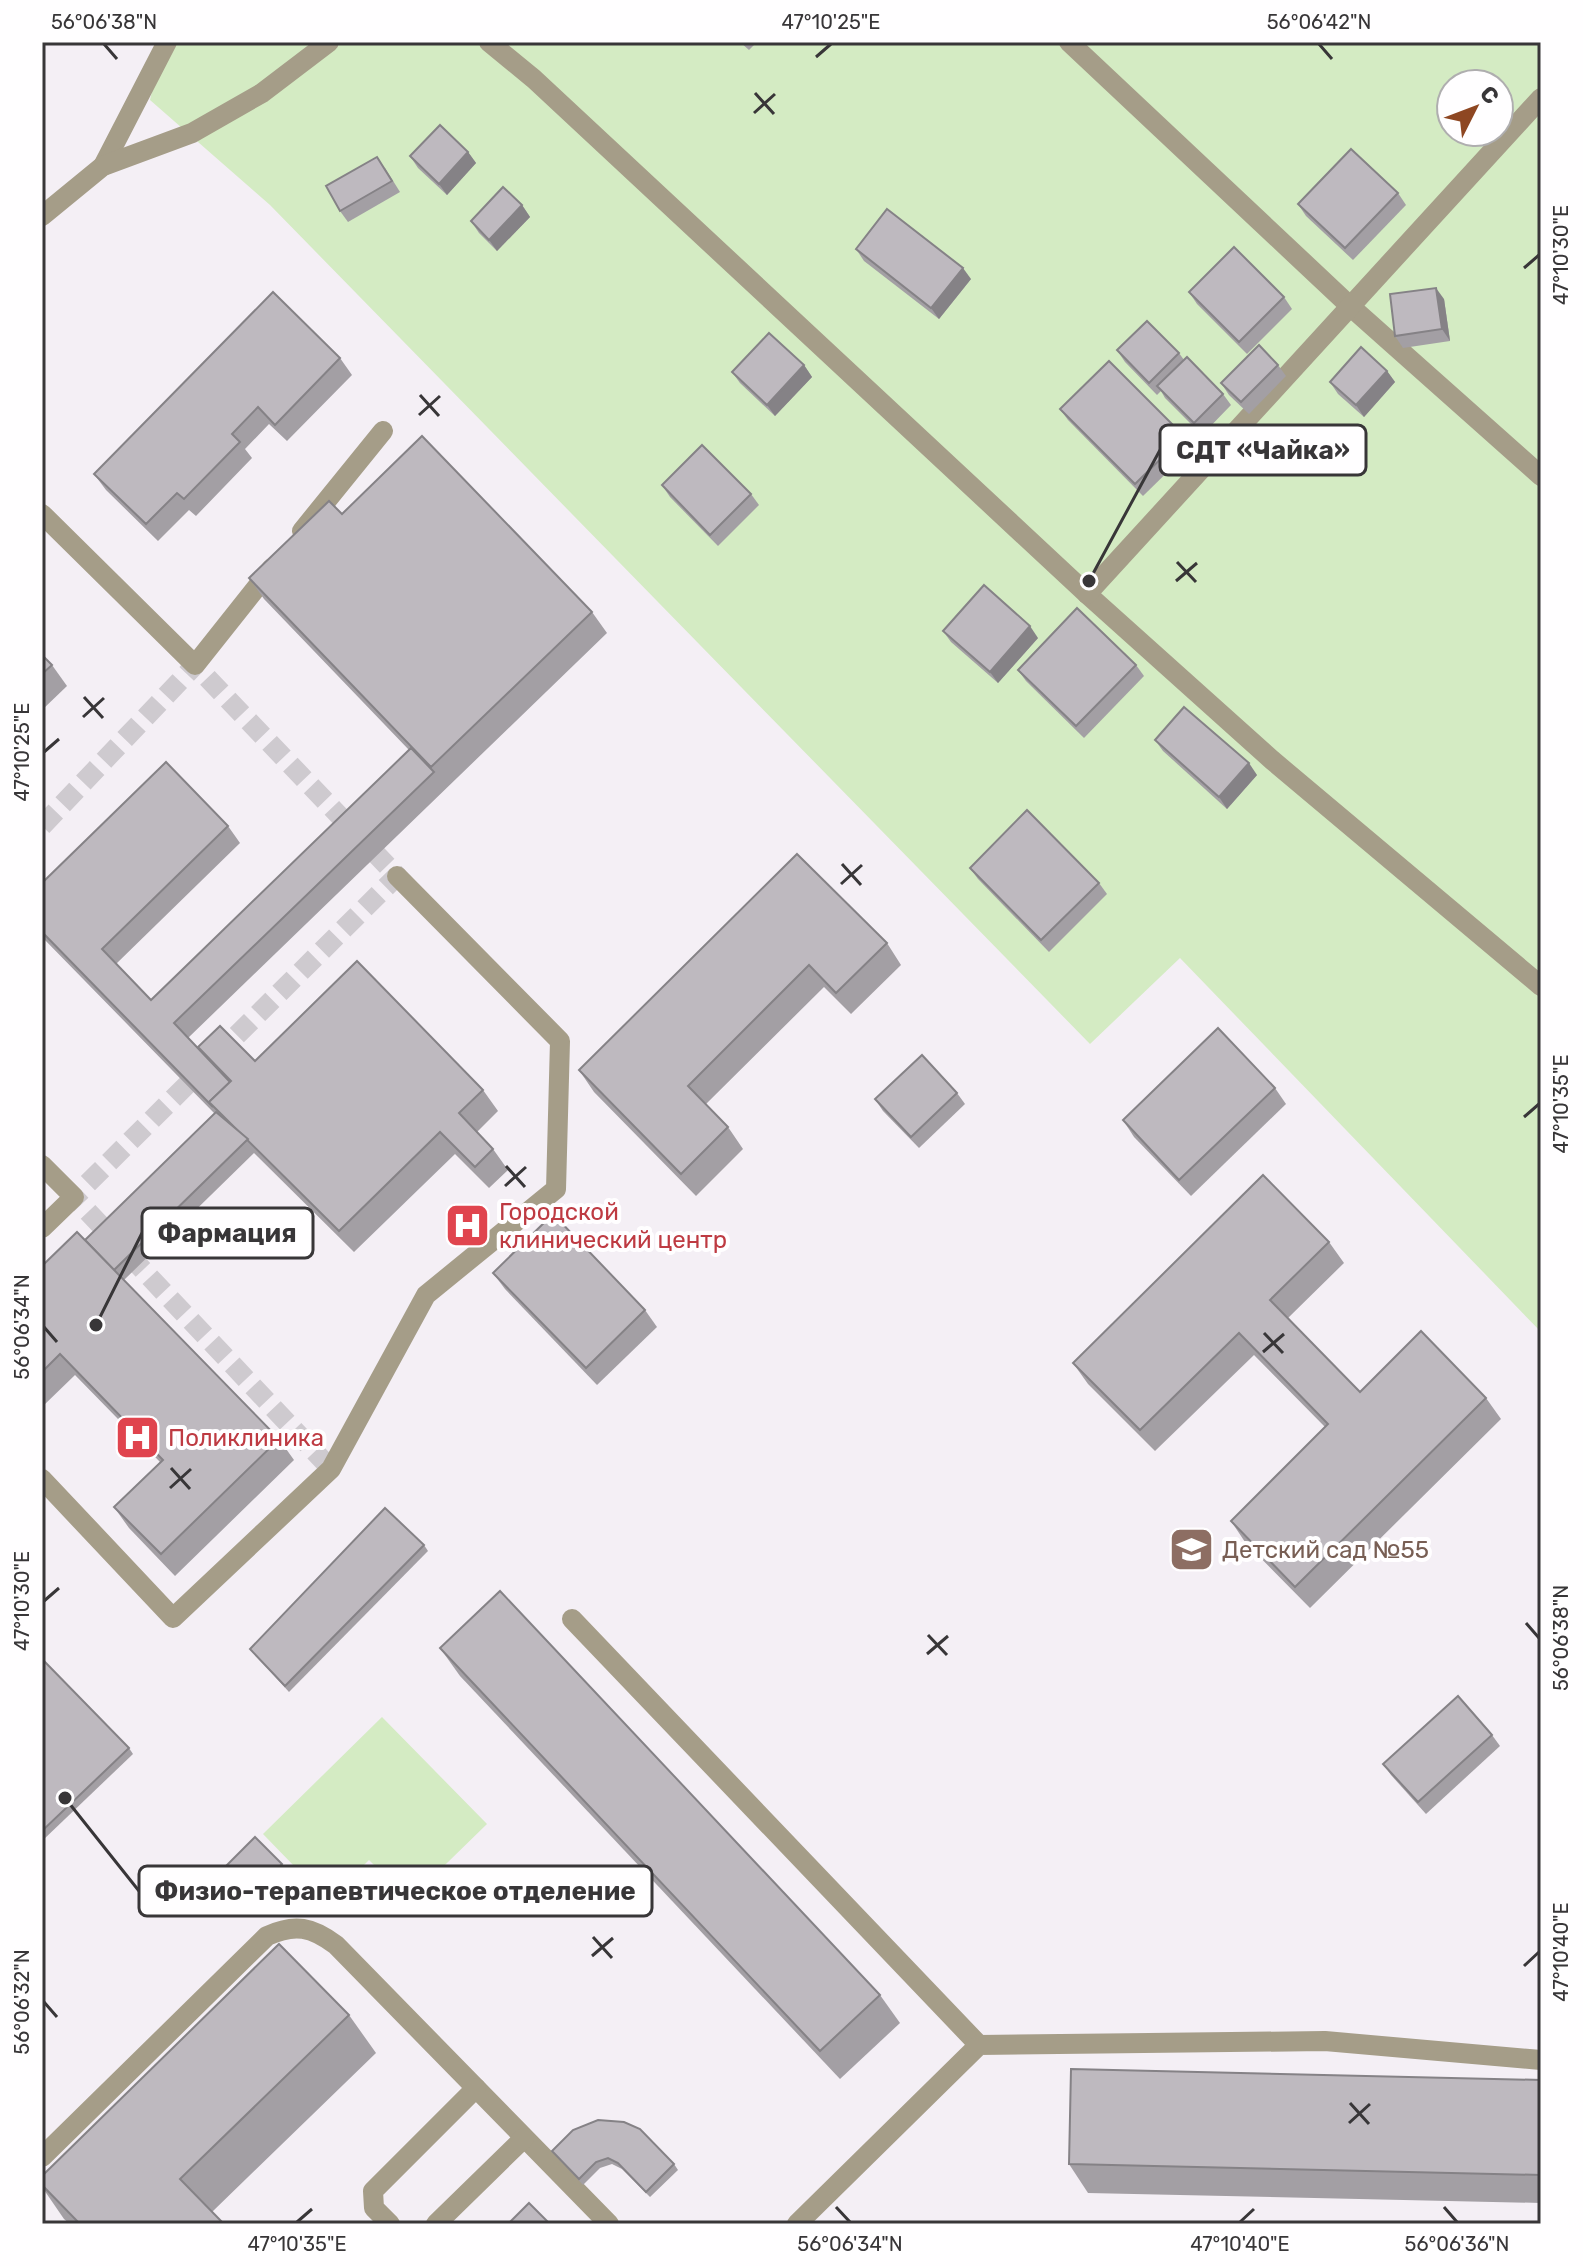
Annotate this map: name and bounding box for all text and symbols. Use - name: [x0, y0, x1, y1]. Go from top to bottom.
- text: 56°06'38"N: [51, 10, 157, 34]
- text: 47°10'25"E: [782, 10, 880, 34]
- text: 56°06'42"N: [1267, 10, 1371, 34]
- north arrow: [1435, 68, 1515, 148]
- text: С: [1474, 80, 1505, 110]
- text: 47°10'30"E: [1549, 205, 1573, 305]
- callout: СДТ «Чайка»: [1160, 425, 1366, 475]
- text: СДТ «Чайка»: [1176, 435, 1350, 466]
- text: 47°10'25"E: [10, 703, 34, 801]
- text: 47°10'35"E: [1549, 1054, 1573, 1154]
- place label: Городской клинический центр: [499, 1198, 727, 1254]
- hospital icon: Городской клинический центр: [444, 1202, 492, 1250]
- callout: Фармация: [142, 1208, 313, 1258]
- text: Фармация: [157, 1218, 297, 1249]
- text: 56°06'34"N: [10, 1274, 34, 1380]
- hospital icon: Поликлиника: [113, 1414, 161, 1462]
- place label: Поликлиника: [168, 1424, 324, 1452]
- school or university icon: Детский сад №55: [1167, 1526, 1215, 1574]
- place label: Детский сад №55: [1222, 1536, 1429, 1564]
- text: 47°10'30"E: [10, 1551, 34, 1651]
- text: 56°06'38"N: [1549, 1585, 1573, 1691]
- callout: Физио-терапевтическое отделение: [139, 1866, 652, 1916]
- text: Физио-терапевтическое отделение: [154, 1876, 636, 1907]
- text: 47°10'40"E: [1549, 1902, 1573, 2002]
- text: 56°06'32"N: [10, 1949, 34, 2055]
- text: 47°10'35"E: [247, 2232, 347, 2256]
- text: 56°06'34"N: [797, 2232, 903, 2256]
- text: 47°10'40"E: [1190, 2232, 1290, 2256]
- text: 56°06'36"N: [1405, 2232, 1509, 2256]

